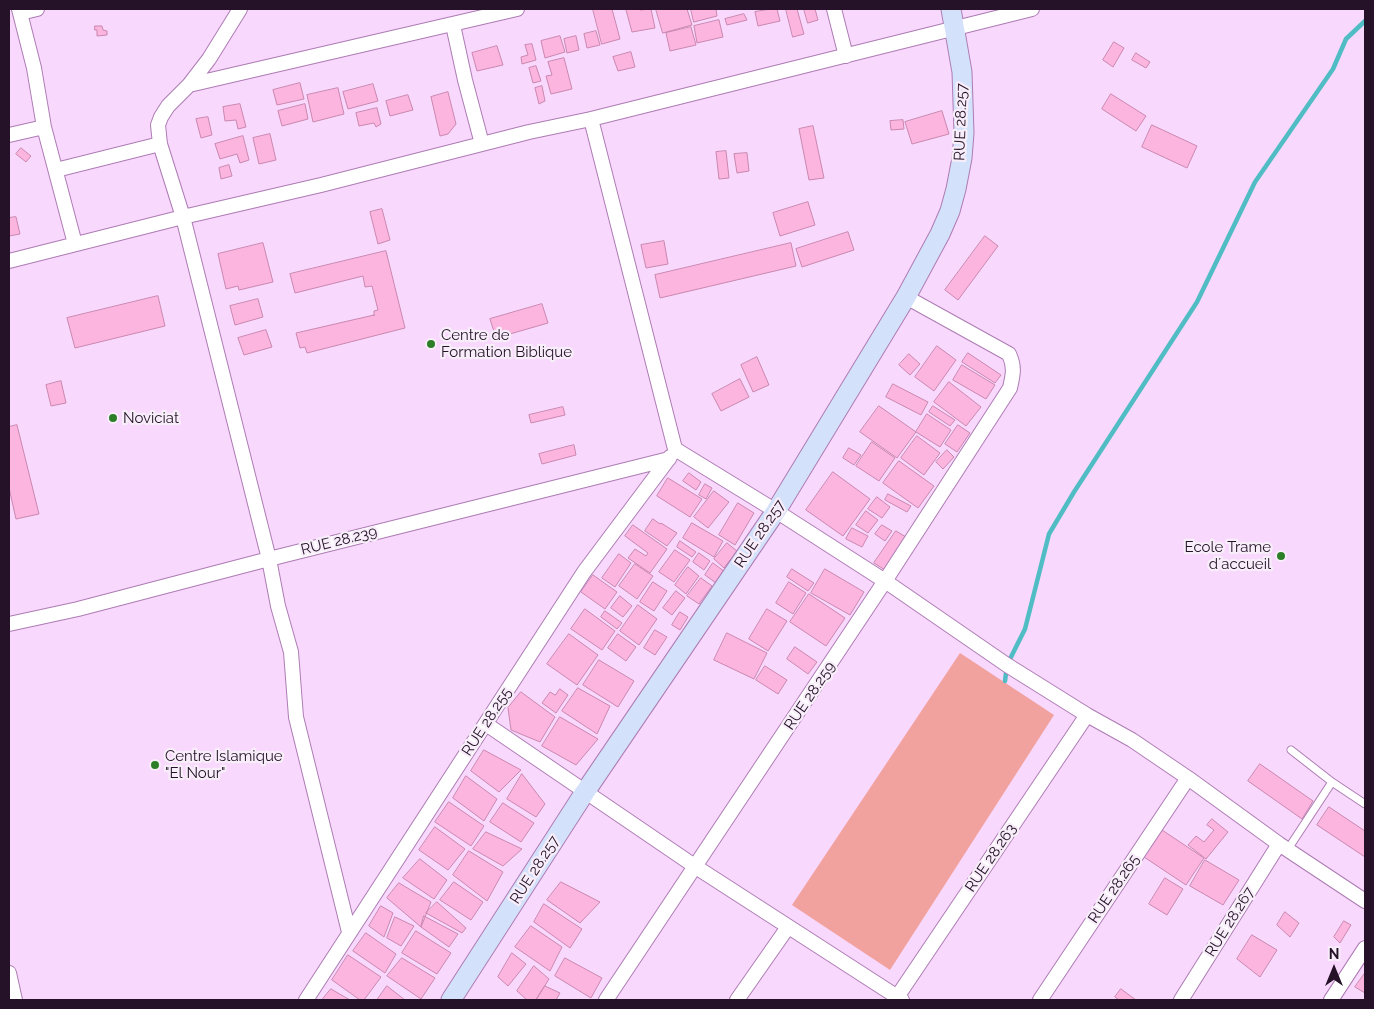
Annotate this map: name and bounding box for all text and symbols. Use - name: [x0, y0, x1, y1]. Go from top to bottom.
- street label: RUE 28.257: [951, 83, 971, 161]
- place label: Centre de Formation Biblique: [441, 326, 572, 361]
- marker: Centre de Formation Biblique: [425, 338, 437, 350]
- place label: Noviciat: [123, 409, 179, 427]
- marker: Noviciat: [107, 412, 119, 424]
- street label: RUE 28.257: [731, 497, 789, 571]
- street label: RUE 28.239: [299, 523, 379, 559]
- place label: Ecole Trame d´accueil: [1184, 538, 1271, 573]
- marker: Ecole Trame d´accueil: [1275, 550, 1287, 562]
- street label: RUE 28.259: [781, 658, 839, 734]
- street label: RUE 28.255: [458, 684, 516, 760]
- place label: Centre Islamique "El Nour": [165, 747, 283, 782]
- marker: Centre Islamique "El Nour": [149, 759, 161, 771]
- street label: RUE 28.263: [962, 820, 1020, 896]
- street label: RUE 28.257: [506, 833, 564, 907]
- street label: RUE 28.265: [1085, 851, 1143, 927]
- street label: RUE 28.267: [1202, 884, 1258, 960]
- north arrow: [1309, 944, 1359, 994]
- text: N: [1329, 946, 1339, 962]

